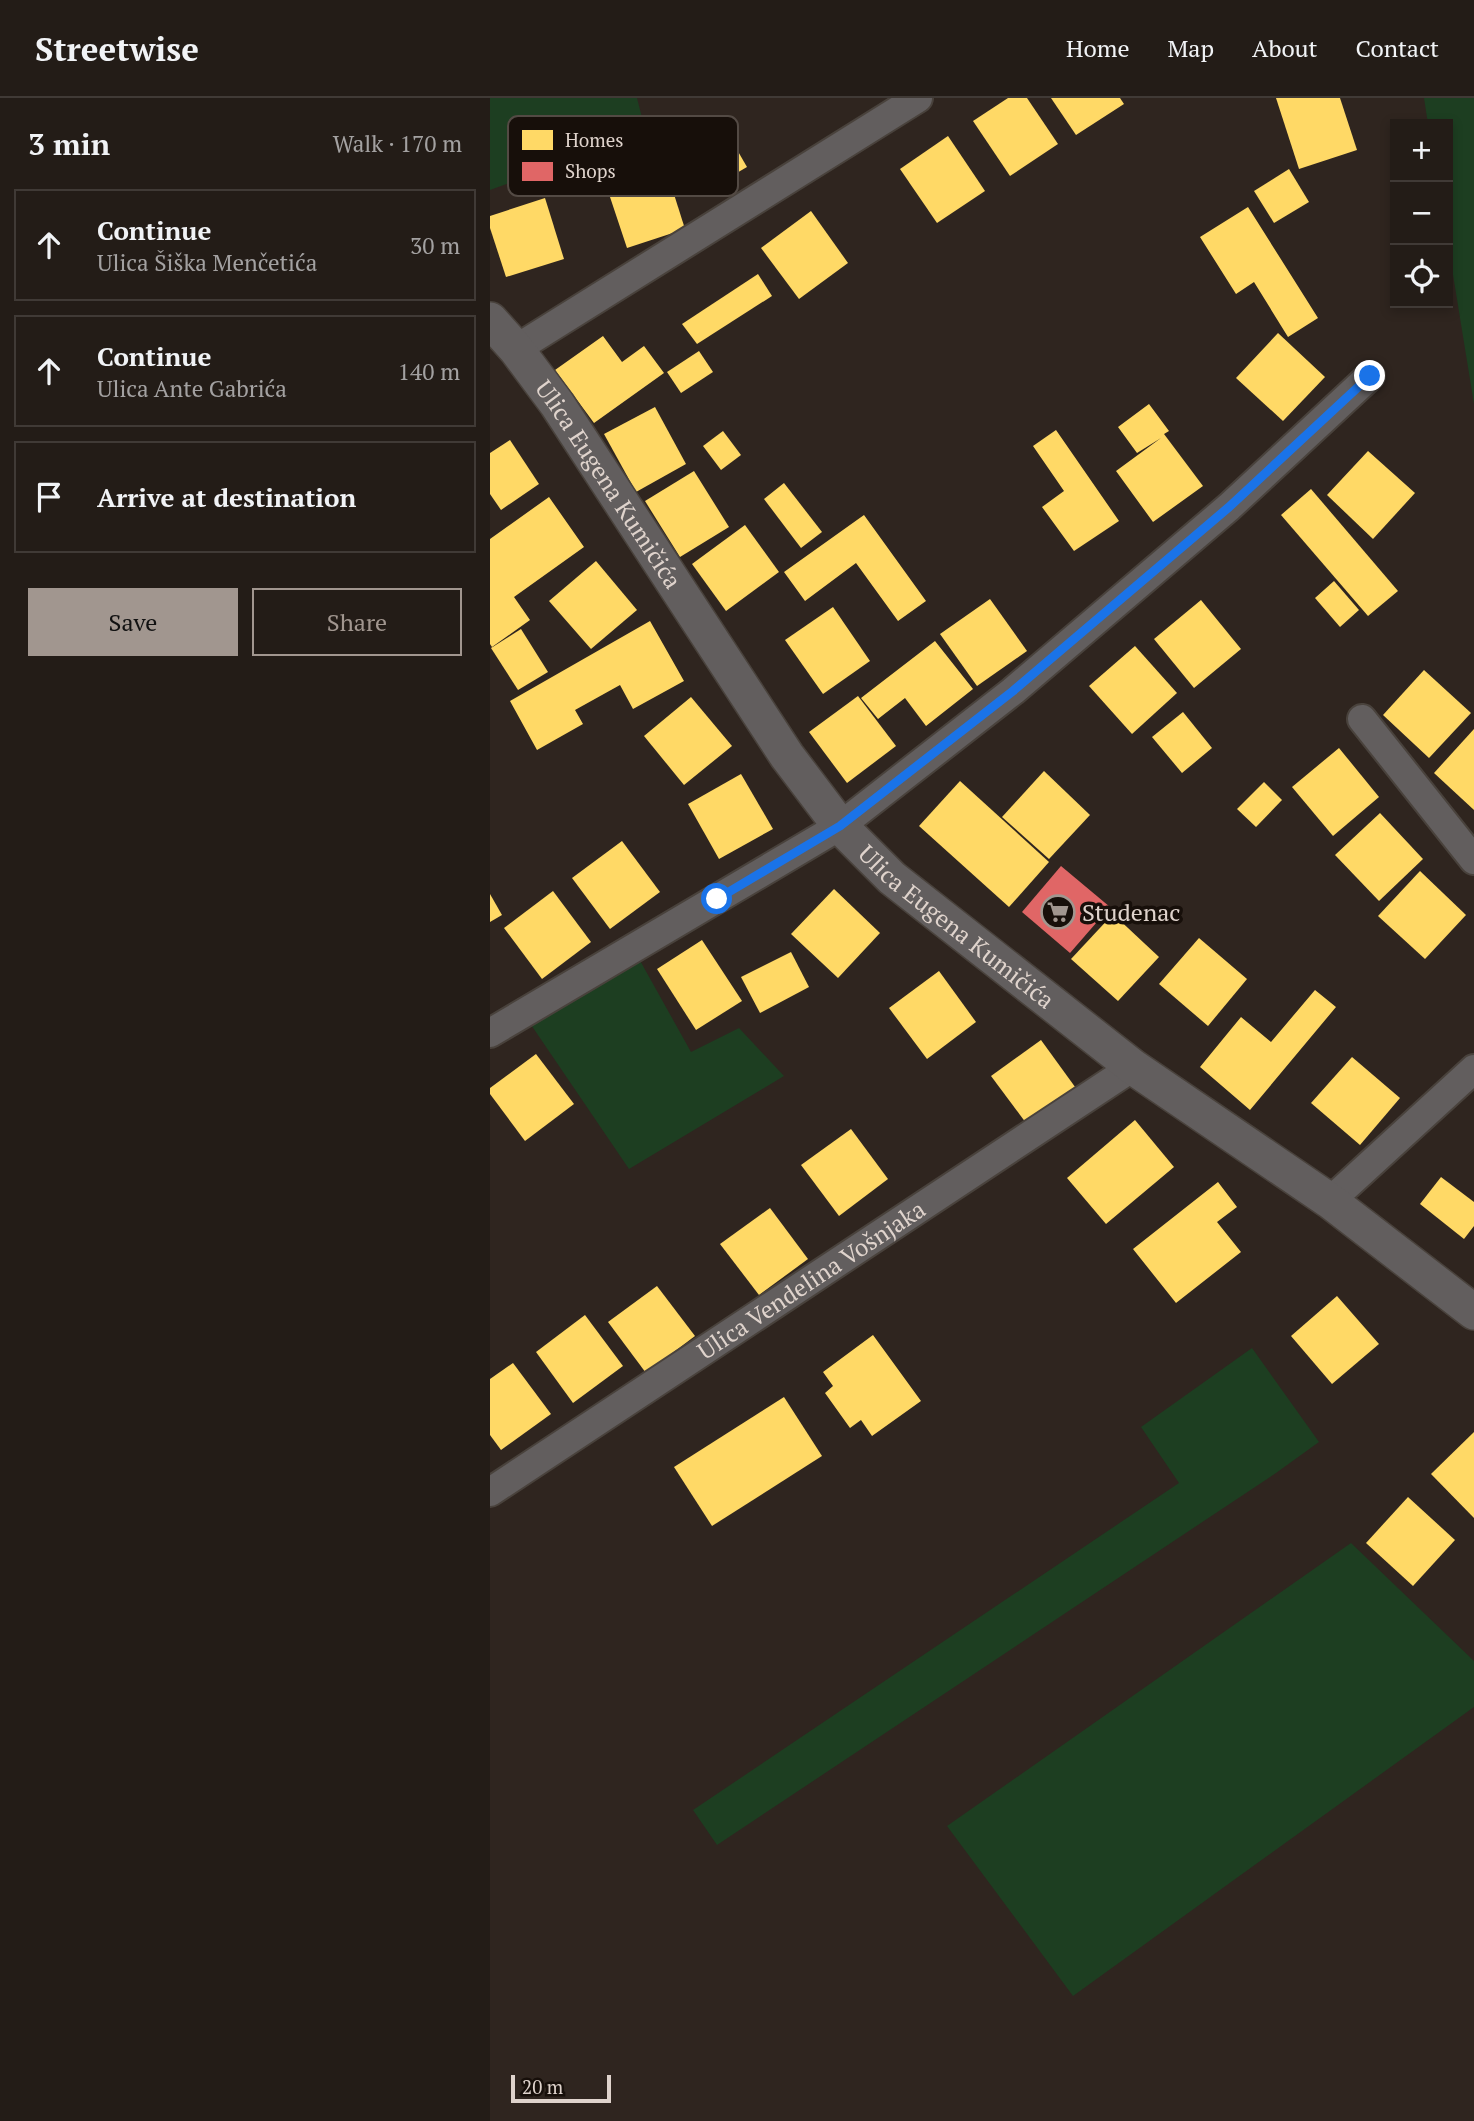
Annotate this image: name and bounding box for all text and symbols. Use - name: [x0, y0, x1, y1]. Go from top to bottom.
- text: Streetwise: [35, 27, 199, 70]
- text: Home: [1066, 32, 1130, 64]
- text: Map: [1168, 32, 1214, 64]
- text: About: [1252, 32, 1318, 64]
- text: Contact: [1356, 32, 1439, 64]
- legend: [508, 116, 738, 196]
- map controls: [1390, 119, 1453, 308]
- button: +: [1390, 119, 1453, 182]
- text: 3 min: [28, 124, 110, 164]
- text: Homes: [565, 127, 624, 152]
- text: Walk · 170 m: [333, 128, 462, 159]
- text: Shops: [565, 158, 616, 183]
- button: −: [1390, 182, 1453, 245]
- text: Continue: [97, 213, 211, 247]
- icon: ahead: [30, 226, 68, 264]
- text: 30 m: [410, 230, 460, 261]
- button: locate: [1390, 245, 1453, 308]
- text: Ulica Šiška Menčetića: [97, 247, 317, 278]
- text: Continue: [97, 339, 211, 373]
- icon: ahead: [30, 352, 68, 390]
- text: 140 m: [398, 356, 460, 387]
- route end: [1354, 360, 1385, 391]
- text: Ulica Ante Gabrića: [97, 373, 287, 404]
- street label: Ulica Eugena Kumičića: [528, 373, 689, 595]
- icon: arrive: [30, 478, 68, 516]
- text: Arrive at destination: [97, 480, 356, 514]
- button: Save: [28, 588, 238, 656]
- button: Share: [252, 588, 462, 656]
- street label: Ulica Eugena Kumičića: [852, 838, 1061, 1015]
- route start: [701, 883, 732, 914]
- supermarket icon: Studenac: [1039, 893, 1077, 931]
- place label: Studenac: [1082, 896, 1181, 928]
- street label: Ulica Vendelina Vošnjaka: [691, 1193, 931, 1367]
- scale bar: [511, 2072, 611, 2104]
- text: 20 m: [522, 2074, 563, 2099]

